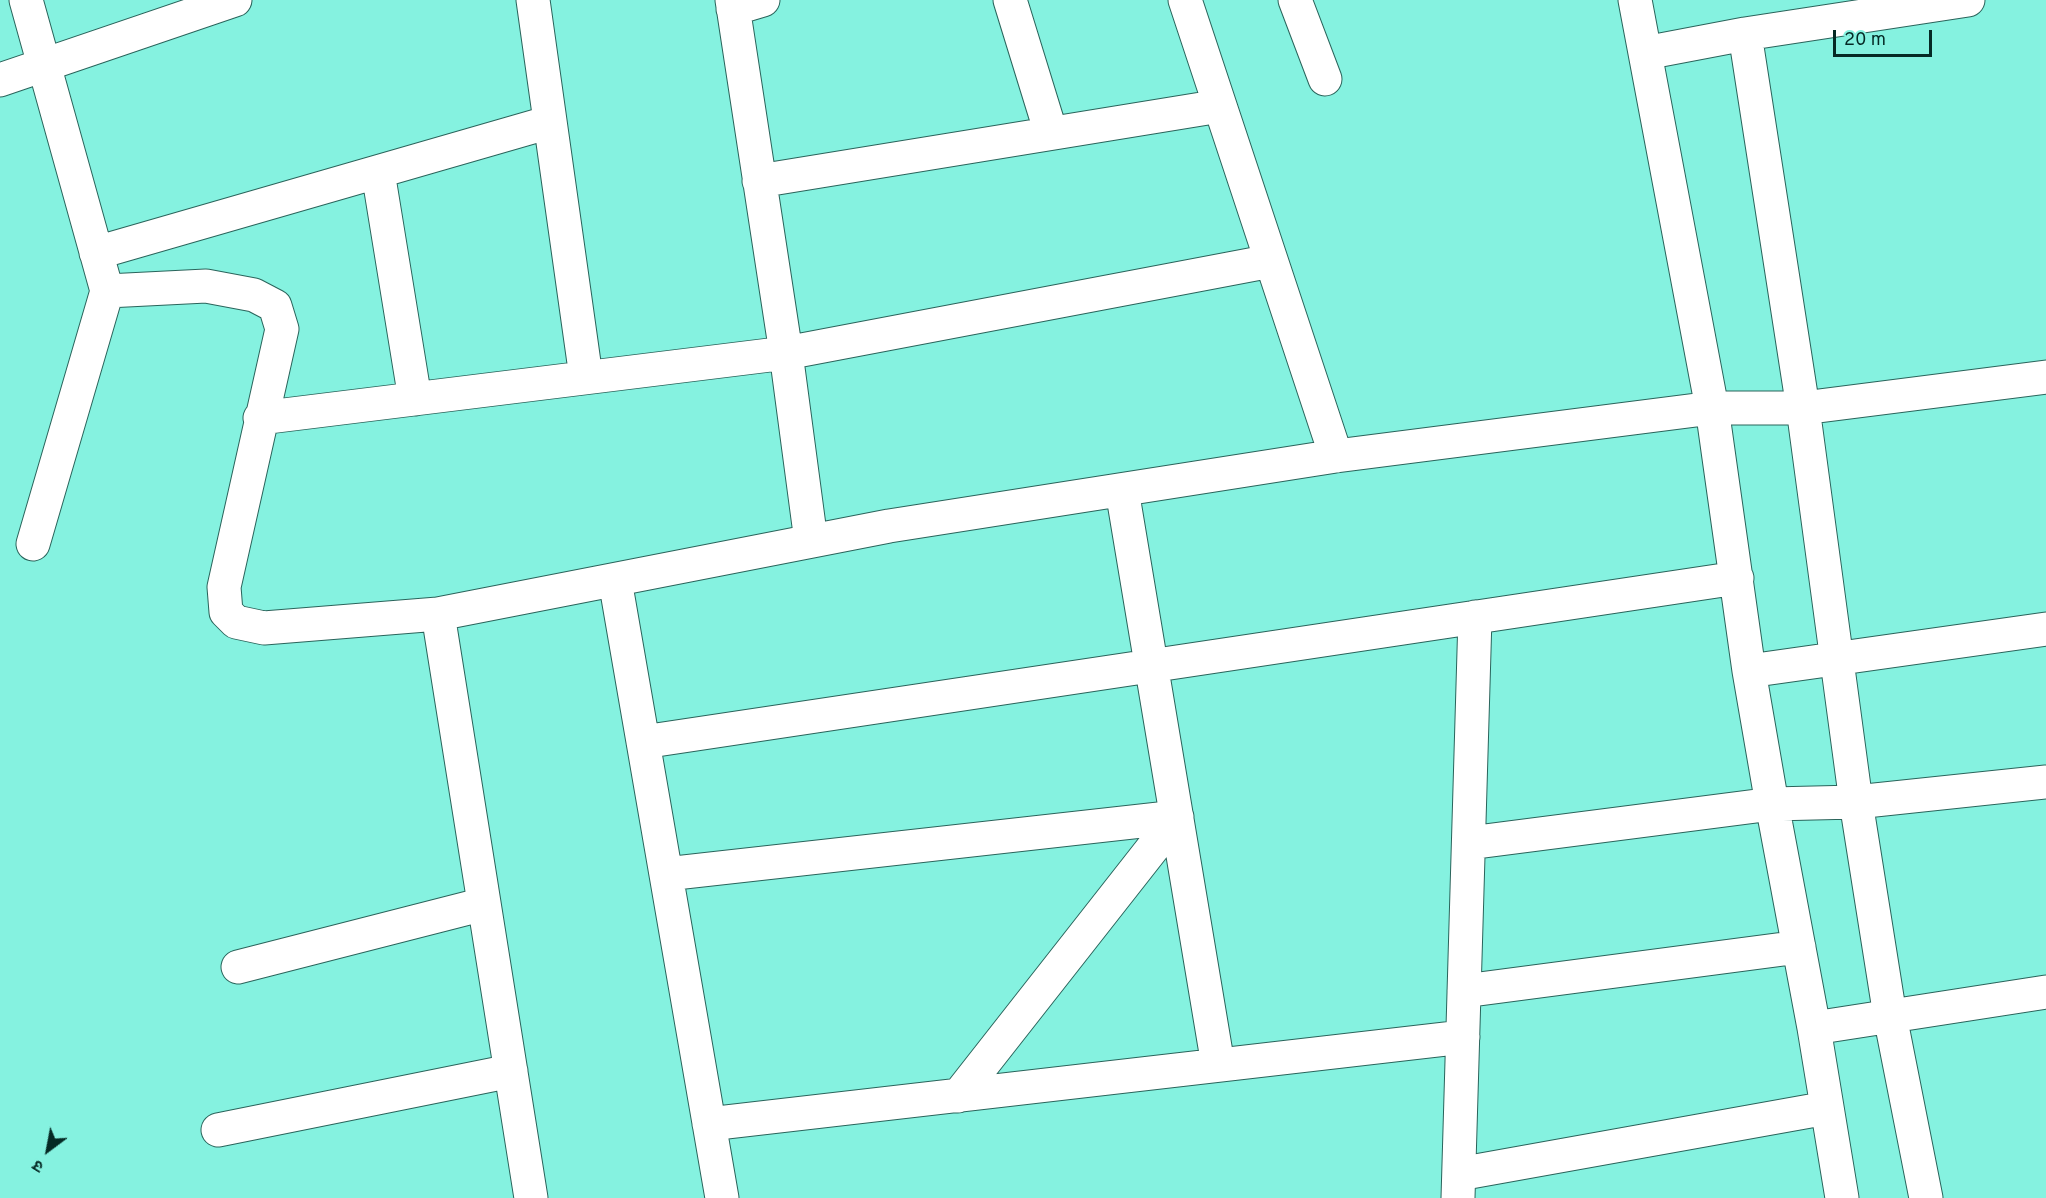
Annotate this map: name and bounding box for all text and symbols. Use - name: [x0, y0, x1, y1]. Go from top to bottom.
- scale bar: [1836, 18, 1935, 56]
- text: 20 m: [1844, 29, 1886, 52]
- north arrow: [18, 1120, 78, 1180]
- text: उ: [29, 1154, 48, 1176]

